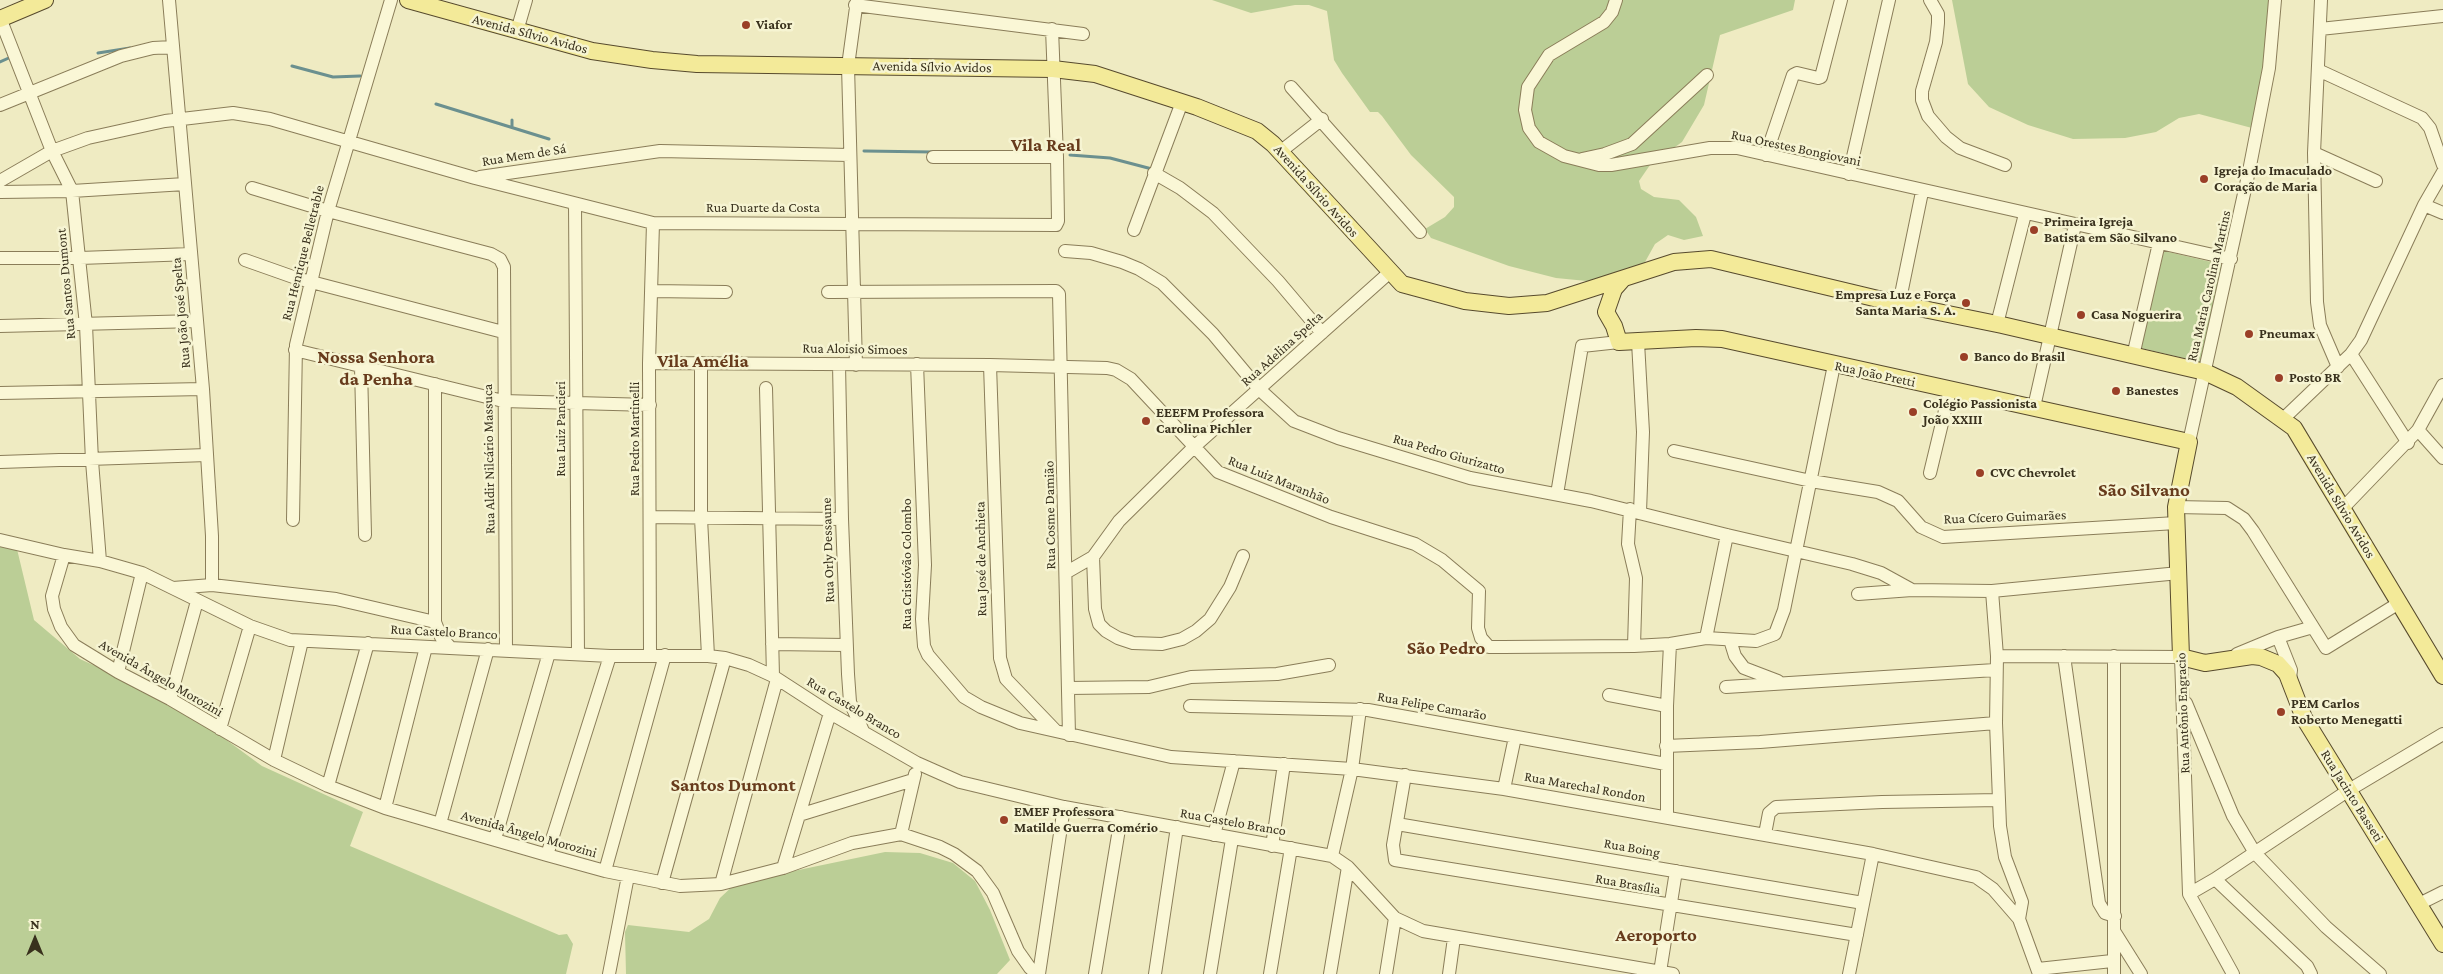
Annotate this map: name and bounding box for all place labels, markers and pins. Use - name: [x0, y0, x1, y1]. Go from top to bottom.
- place label: Viafor: [756, 17, 792, 33]
- marker: Viafor: [740, 19, 752, 31]
- place label: Igreja do Imaculado Coração de Maria: [2214, 163, 2332, 196]
- marker: Igreja do Imaculado Coração de Maria: [2198, 173, 2210, 185]
- place label: Primeira Igreja Batista em São Silvano: [2044, 214, 2177, 246]
- marker: Primeira Igreja Batista em São Silvano: [2028, 224, 2040, 236]
- place label: Empresa Luz e Força Santa Maria S. A.: [1835, 287, 1956, 320]
- marker: Empresa Luz e Força Santa Maria S. A.: [1960, 297, 1972, 309]
- place label: Casa Noguerira: [2091, 307, 2181, 323]
- marker: Casa Noguerira: [2075, 309, 2087, 321]
- place label: Pneumax: [2259, 326, 2315, 342]
- marker: Pneumax: [2243, 328, 2255, 340]
- place label: Banco do Brasil: [1974, 349, 2065, 365]
- marker: Banco do Brasil: [1958, 351, 1970, 363]
- place label: Posto BR: [2289, 370, 2341, 386]
- marker: Posto BR: [2273, 372, 2285, 384]
- place label: Banestes: [2126, 383, 2178, 399]
- marker: Banestes: [2110, 385, 2122, 397]
- place label: Colégio Passionista João XXIII: [1923, 396, 2037, 428]
- place label: EEEFM Professora Carolina Pichler: [1156, 405, 1264, 438]
- marker: Colégio Passionista João XXIII: [1907, 406, 1919, 418]
- marker: EEEFM Professora Carolina Pichler: [1140, 415, 1152, 427]
- place label: CVC Chevrolet: [1990, 465, 2076, 481]
- marker: CVC Chevrolet: [1974, 467, 1986, 479]
- place label: PEM Carlos Roberto Menegatti: [2291, 696, 2402, 729]
- marker: PEM Carlos Roberto Menegatti: [2275, 706, 2287, 718]
- place label: EMEF Professora Matilde Guerra Comério: [1014, 804, 1158, 836]
- marker: EMEF Professora Matilde Guerra Comério: [998, 814, 1010, 826]

